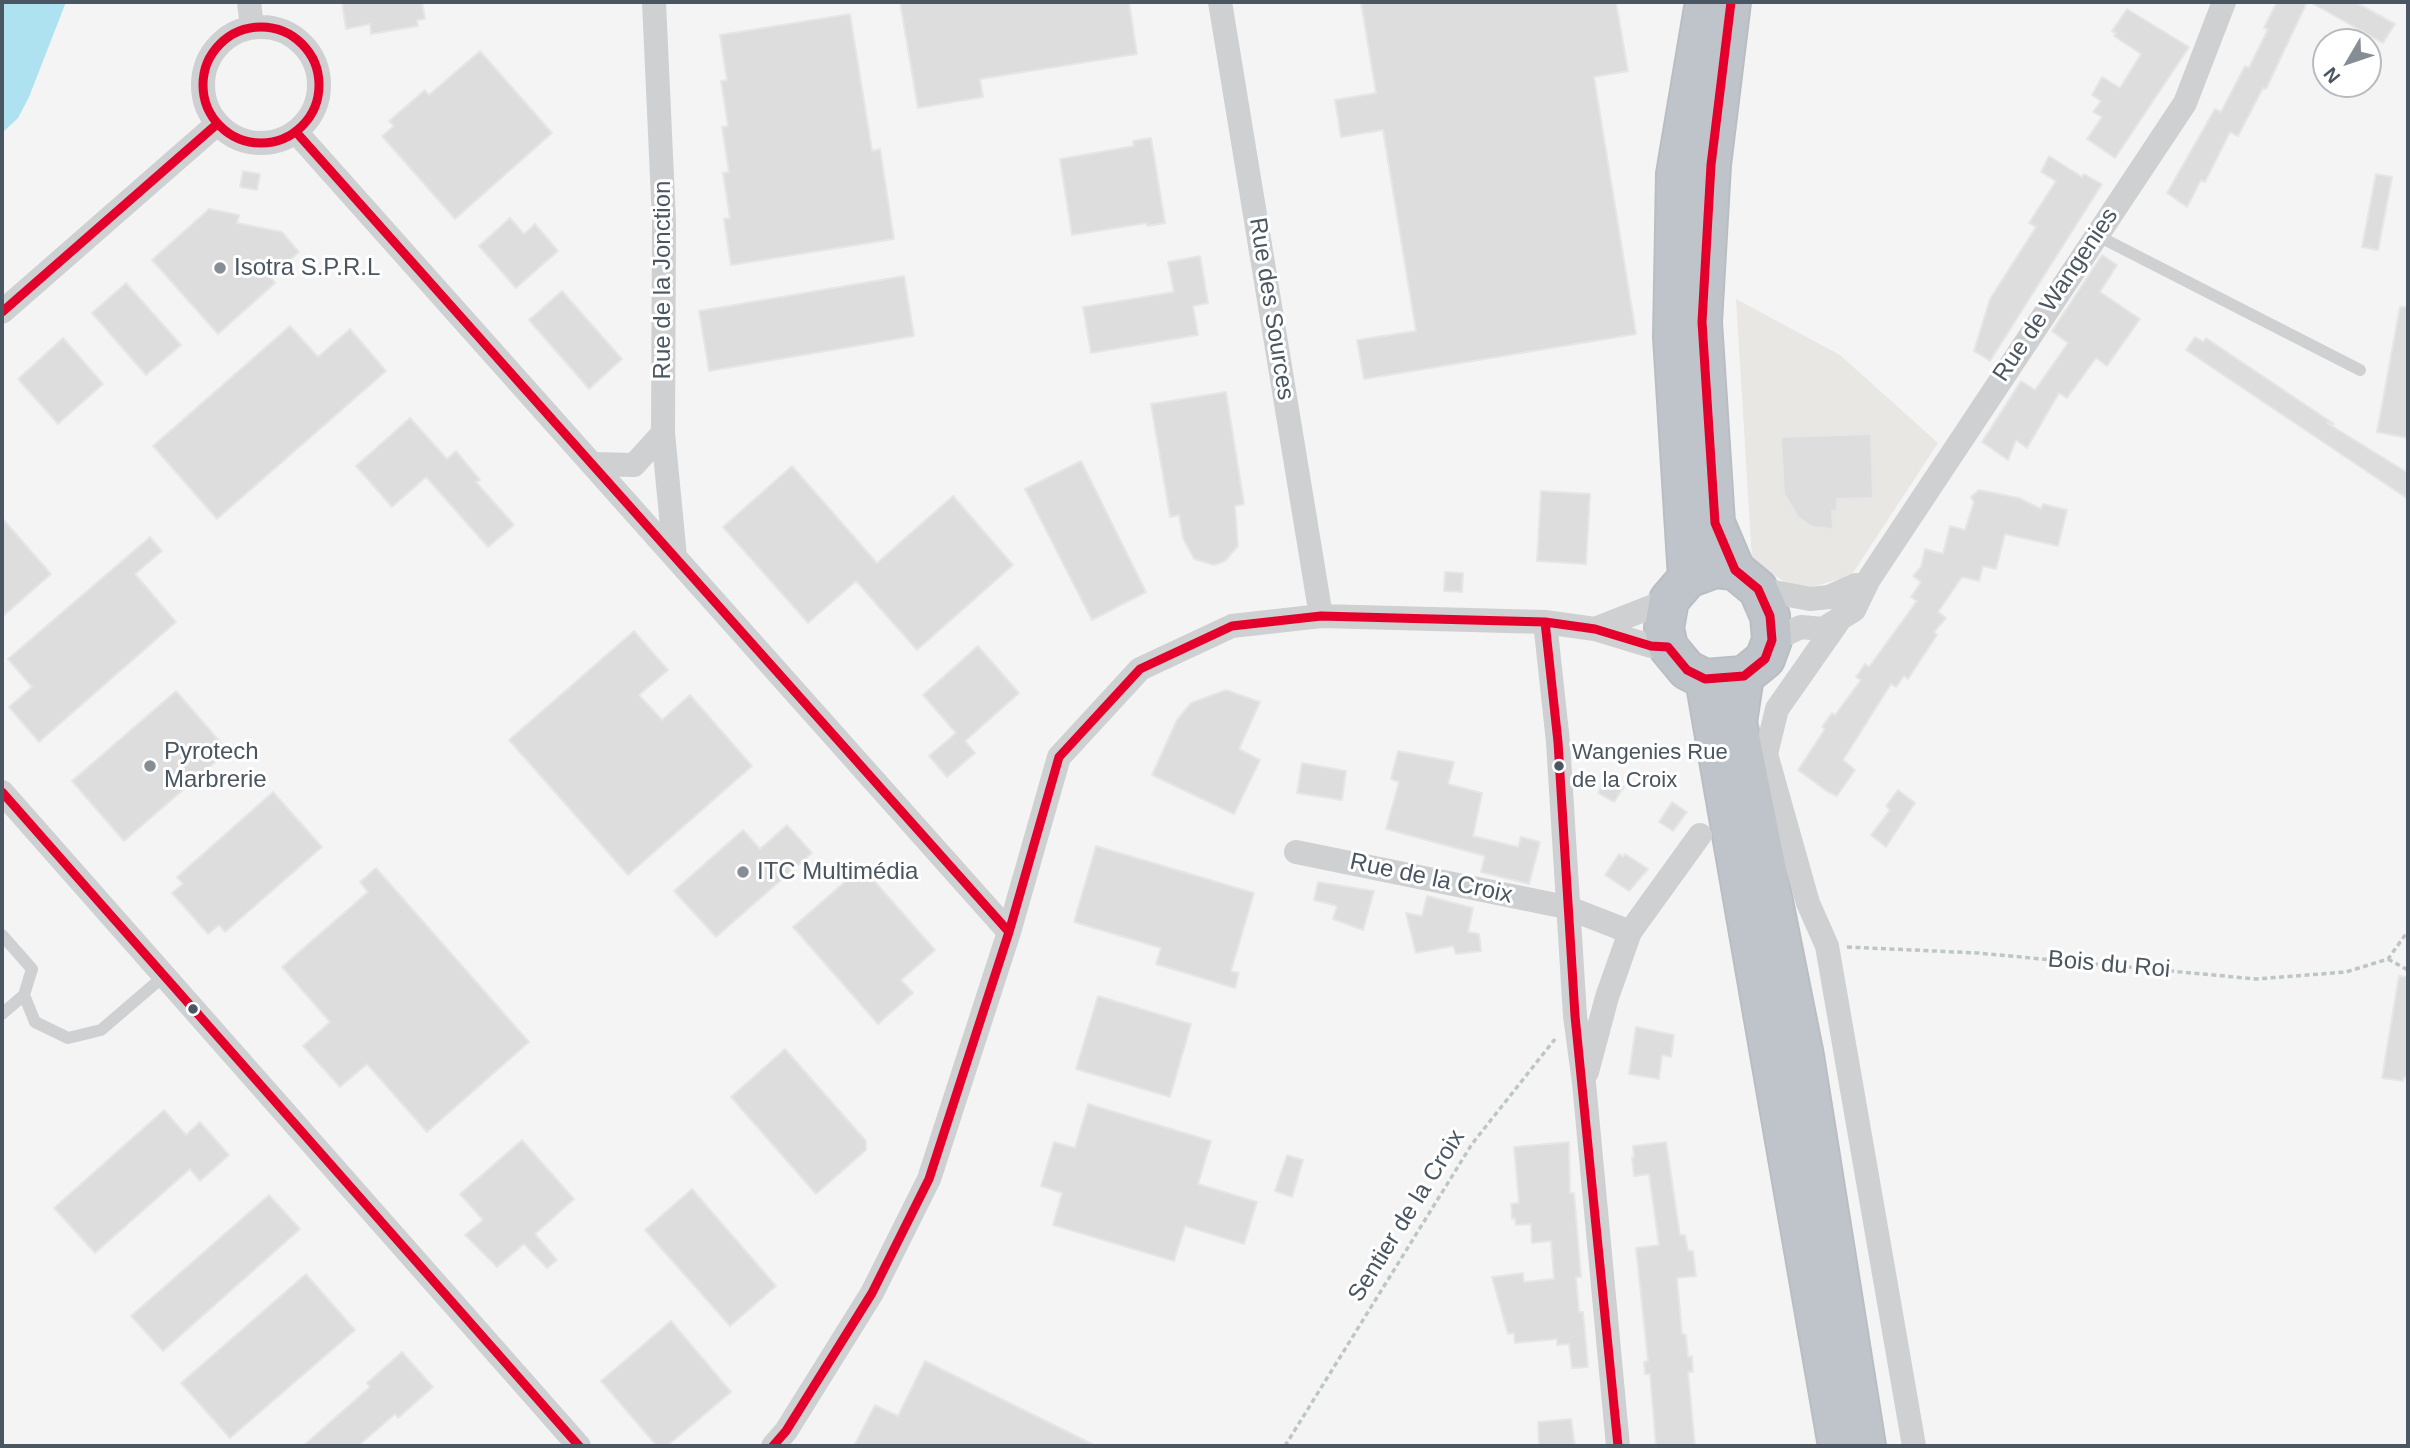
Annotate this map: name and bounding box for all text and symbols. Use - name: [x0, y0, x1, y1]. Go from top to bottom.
- north arrow: [2312, 28, 2382, 98]
- text: N: [2319, 63, 2344, 87]
- street label: Rue de la Jonction: [649, 181, 677, 379]
- street label: Rue de Wangenies: [1987, 203, 2125, 387]
- street label: Rue des Sources: [1242, 216, 1300, 402]
- place label: Isotra S.P.R.L: [234, 254, 380, 282]
- marker: Isotra S.P.R.L: [212, 260, 228, 276]
- place label: Pyrotech Marbrerie: [164, 738, 267, 794]
- place label: Wangenies Rue de la Croix: [1572, 740, 1728, 792]
- marker: Pyrotech Marbrerie: [142, 758, 158, 774]
- marker: Wangenies Rue de la Croix: [1552, 759, 1566, 773]
- street label: Rue de la Croix: [1347, 848, 1515, 910]
- place label: ITC Multimédia: [757, 858, 918, 886]
- marker: ITC Multimédia: [735, 864, 751, 880]
- street label: Bois du Roi: [2047, 945, 2171, 985]
- unlabelled marker: [186, 1002, 200, 1016]
- street label: Sentier de la Croix: [1342, 1125, 1472, 1307]

